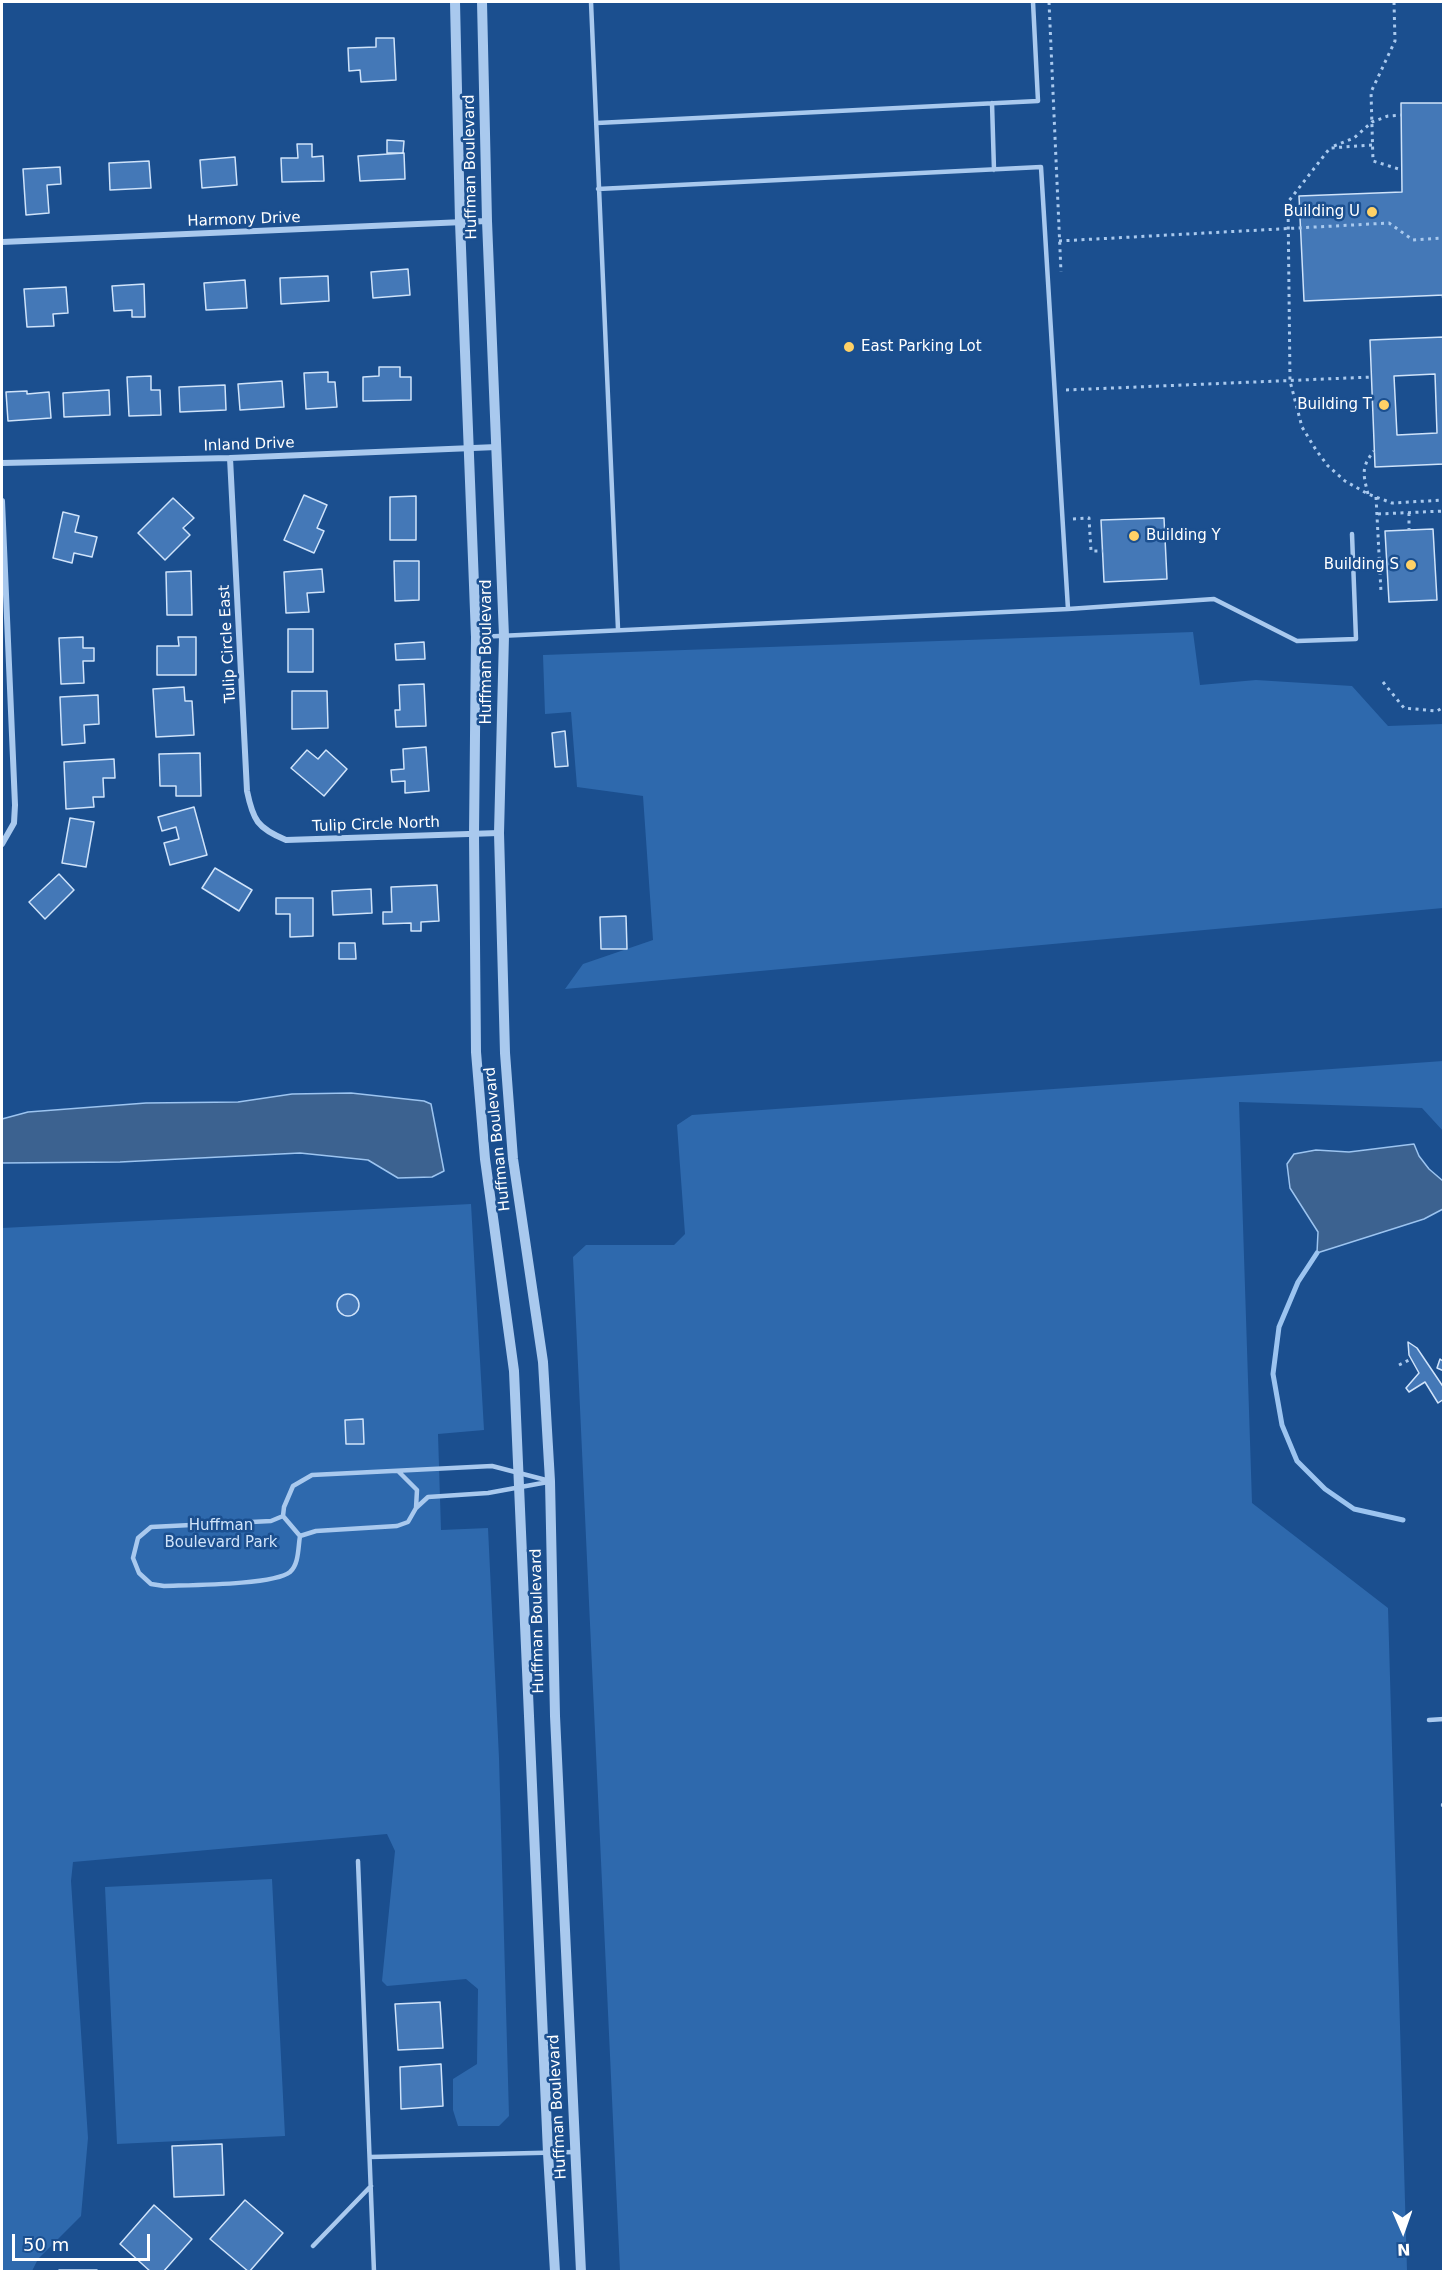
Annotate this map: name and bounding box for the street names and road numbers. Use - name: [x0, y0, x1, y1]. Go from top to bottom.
- street label: Huffman Boulevard: [461, 94, 481, 240]
- street label: Harmony Drive: [187, 209, 301, 231]
- street label: Inland Drive: [203, 434, 295, 456]
- street label: Huffman Boulevard: [478, 579, 496, 725]
- street label: Tulip Circle East: [216, 584, 240, 704]
- street label: Tulip Circle North: [312, 814, 440, 836]
- street label: Huffman Boulevard: [481, 1066, 515, 1212]
- street label: Huffman Boulevard: [528, 1548, 548, 1694]
- street label: Huffman Boulevard: [545, 2034, 571, 2180]

